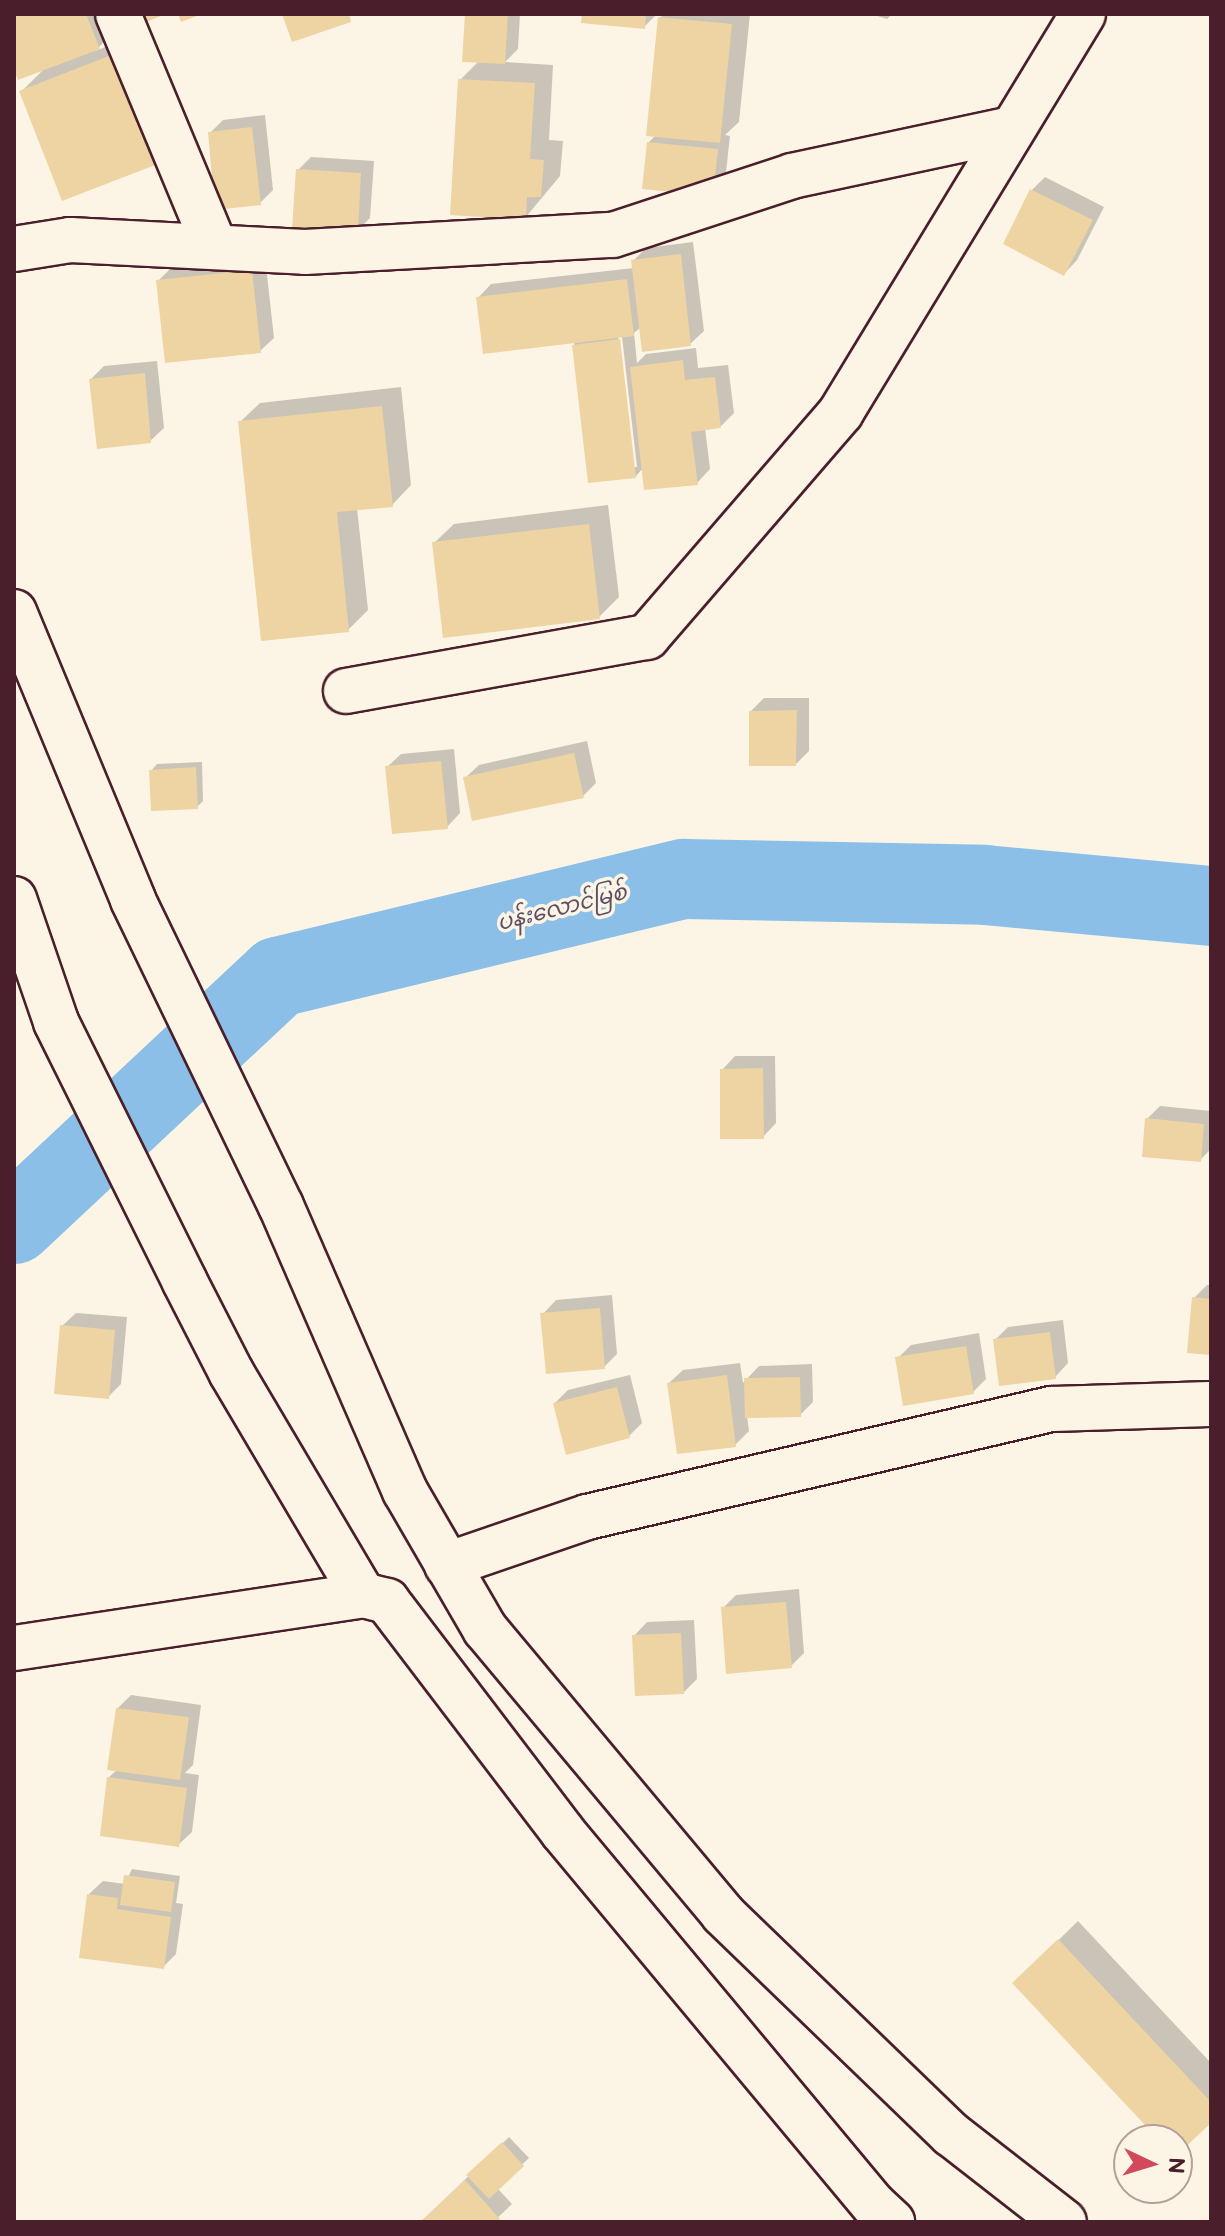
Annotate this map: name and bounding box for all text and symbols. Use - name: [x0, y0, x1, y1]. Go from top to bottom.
- water label: ပန်းလောင်မြစ်: [495, 879, 629, 937]
- north arrow: [1113, 2124, 1193, 2204]
- text: N: [1161, 2156, 1189, 2175]

